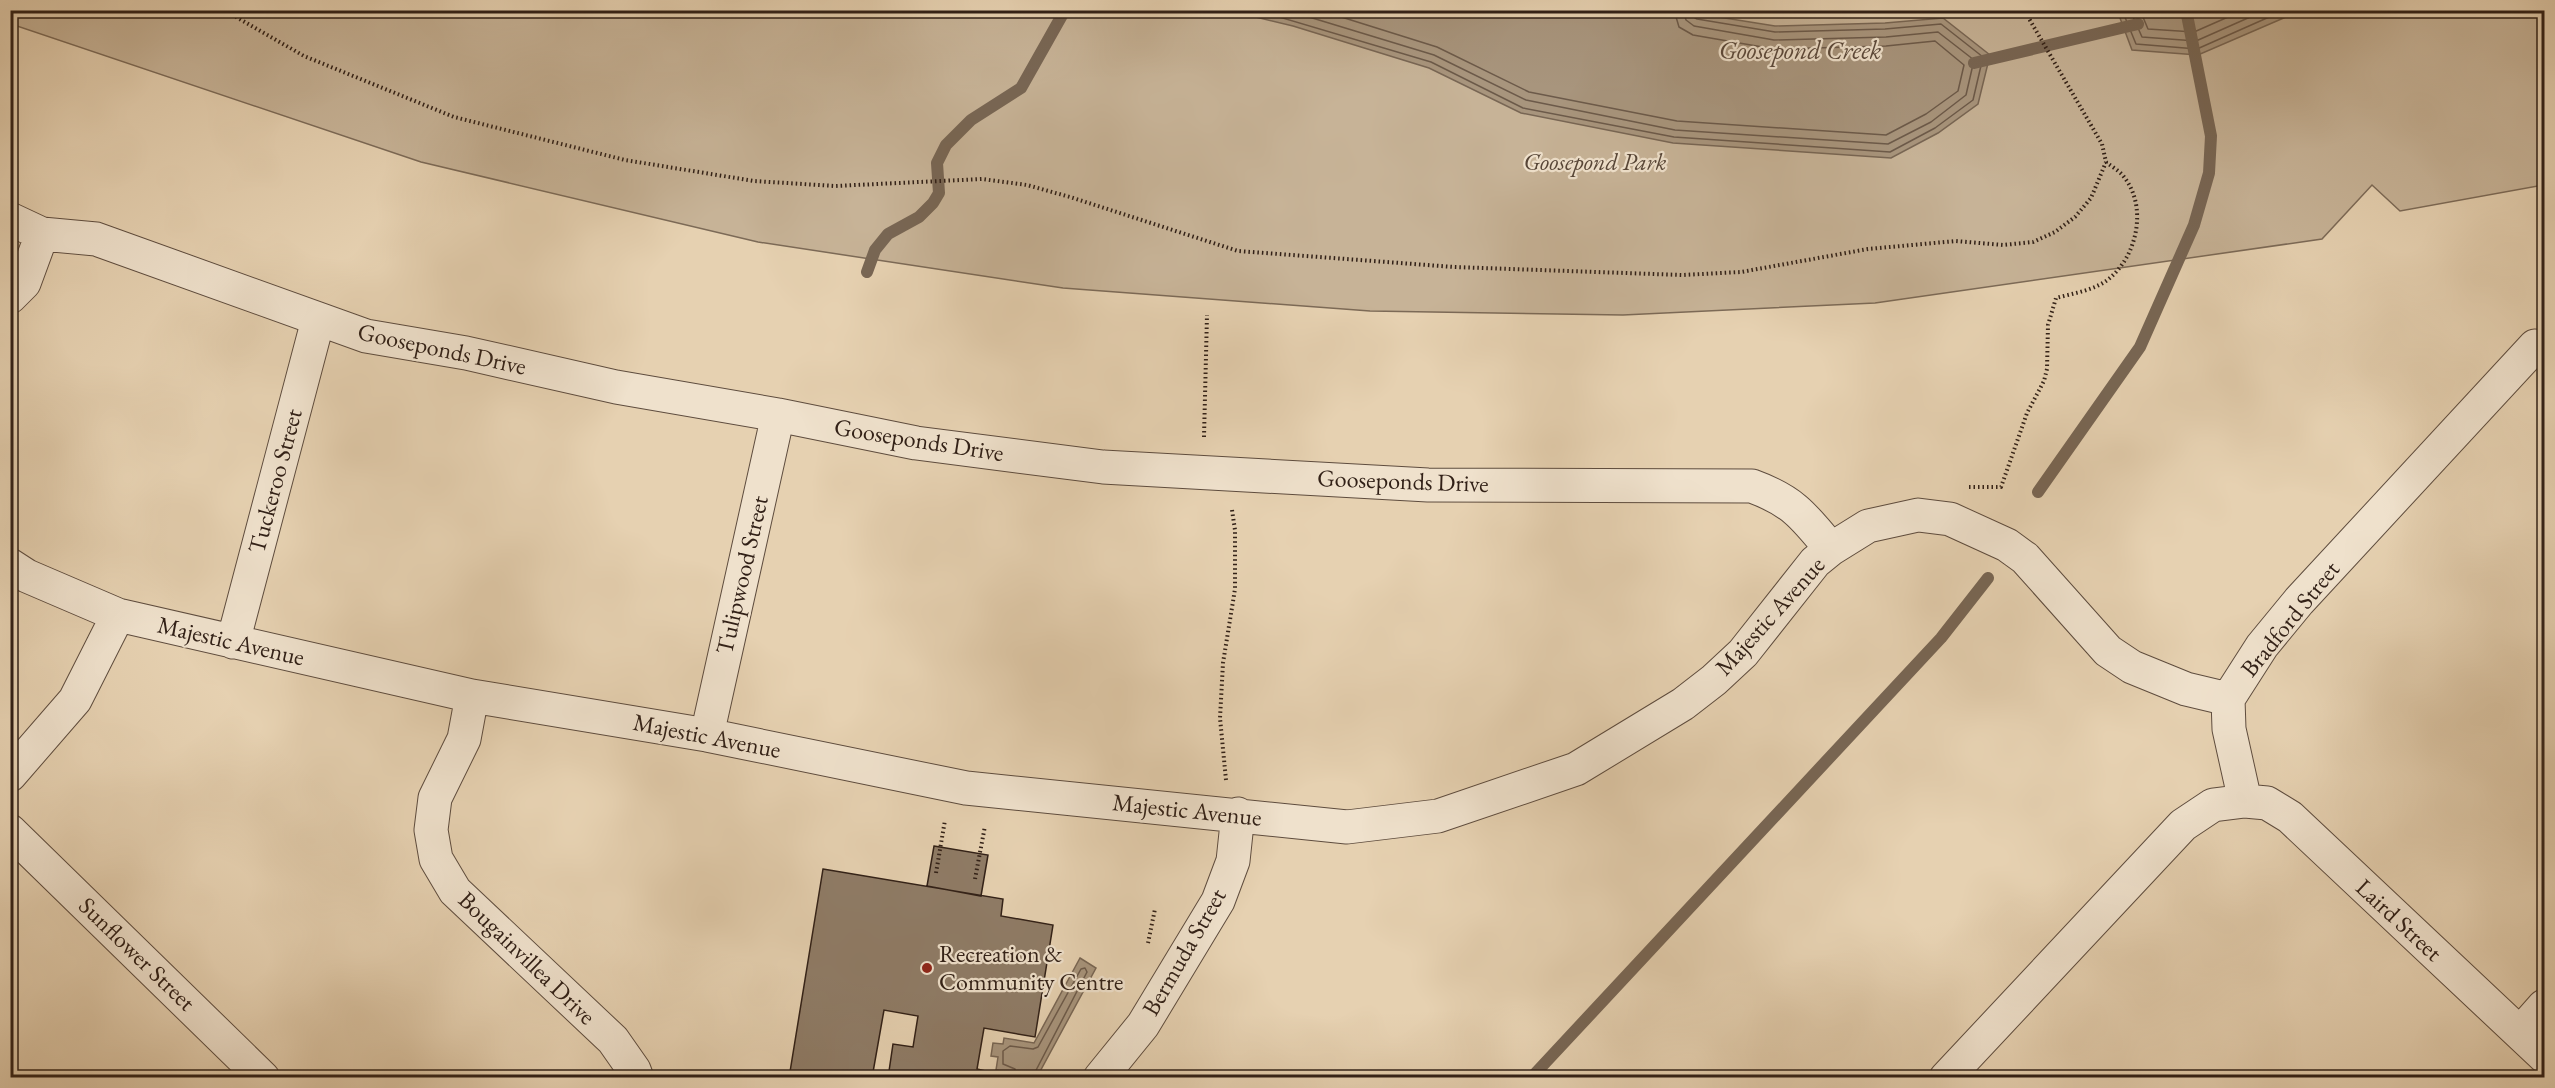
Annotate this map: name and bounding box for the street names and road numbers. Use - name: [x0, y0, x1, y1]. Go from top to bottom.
- street label: Gooseponds Drive: [355, 316, 529, 381]
- street label: Tuckeroo Street: [240, 405, 309, 557]
- street label: Gooseponds Drive: [832, 411, 1006, 468]
- street label: Gooseponds Drive: [1317, 462, 1489, 499]
- street label: Tulipwood Street: [708, 492, 775, 657]
- street label: Majestic Avenue: [1708, 550, 1831, 682]
- street label: Bradford Street: [2233, 554, 2346, 683]
- street label: Majestic Avenue: [155, 609, 308, 672]
- street label: Majestic Avenue: [631, 706, 784, 765]
- street label: Majestic Avenue: [1111, 786, 1263, 833]
- street label: Laird Street: [2350, 872, 2449, 968]
- street label: Bermuda Street: [1135, 882, 1233, 1021]
- street label: Bougainvillea Drive: [452, 884, 603, 1031]
- street label: Sunflower Street: [72, 890, 203, 1018]

